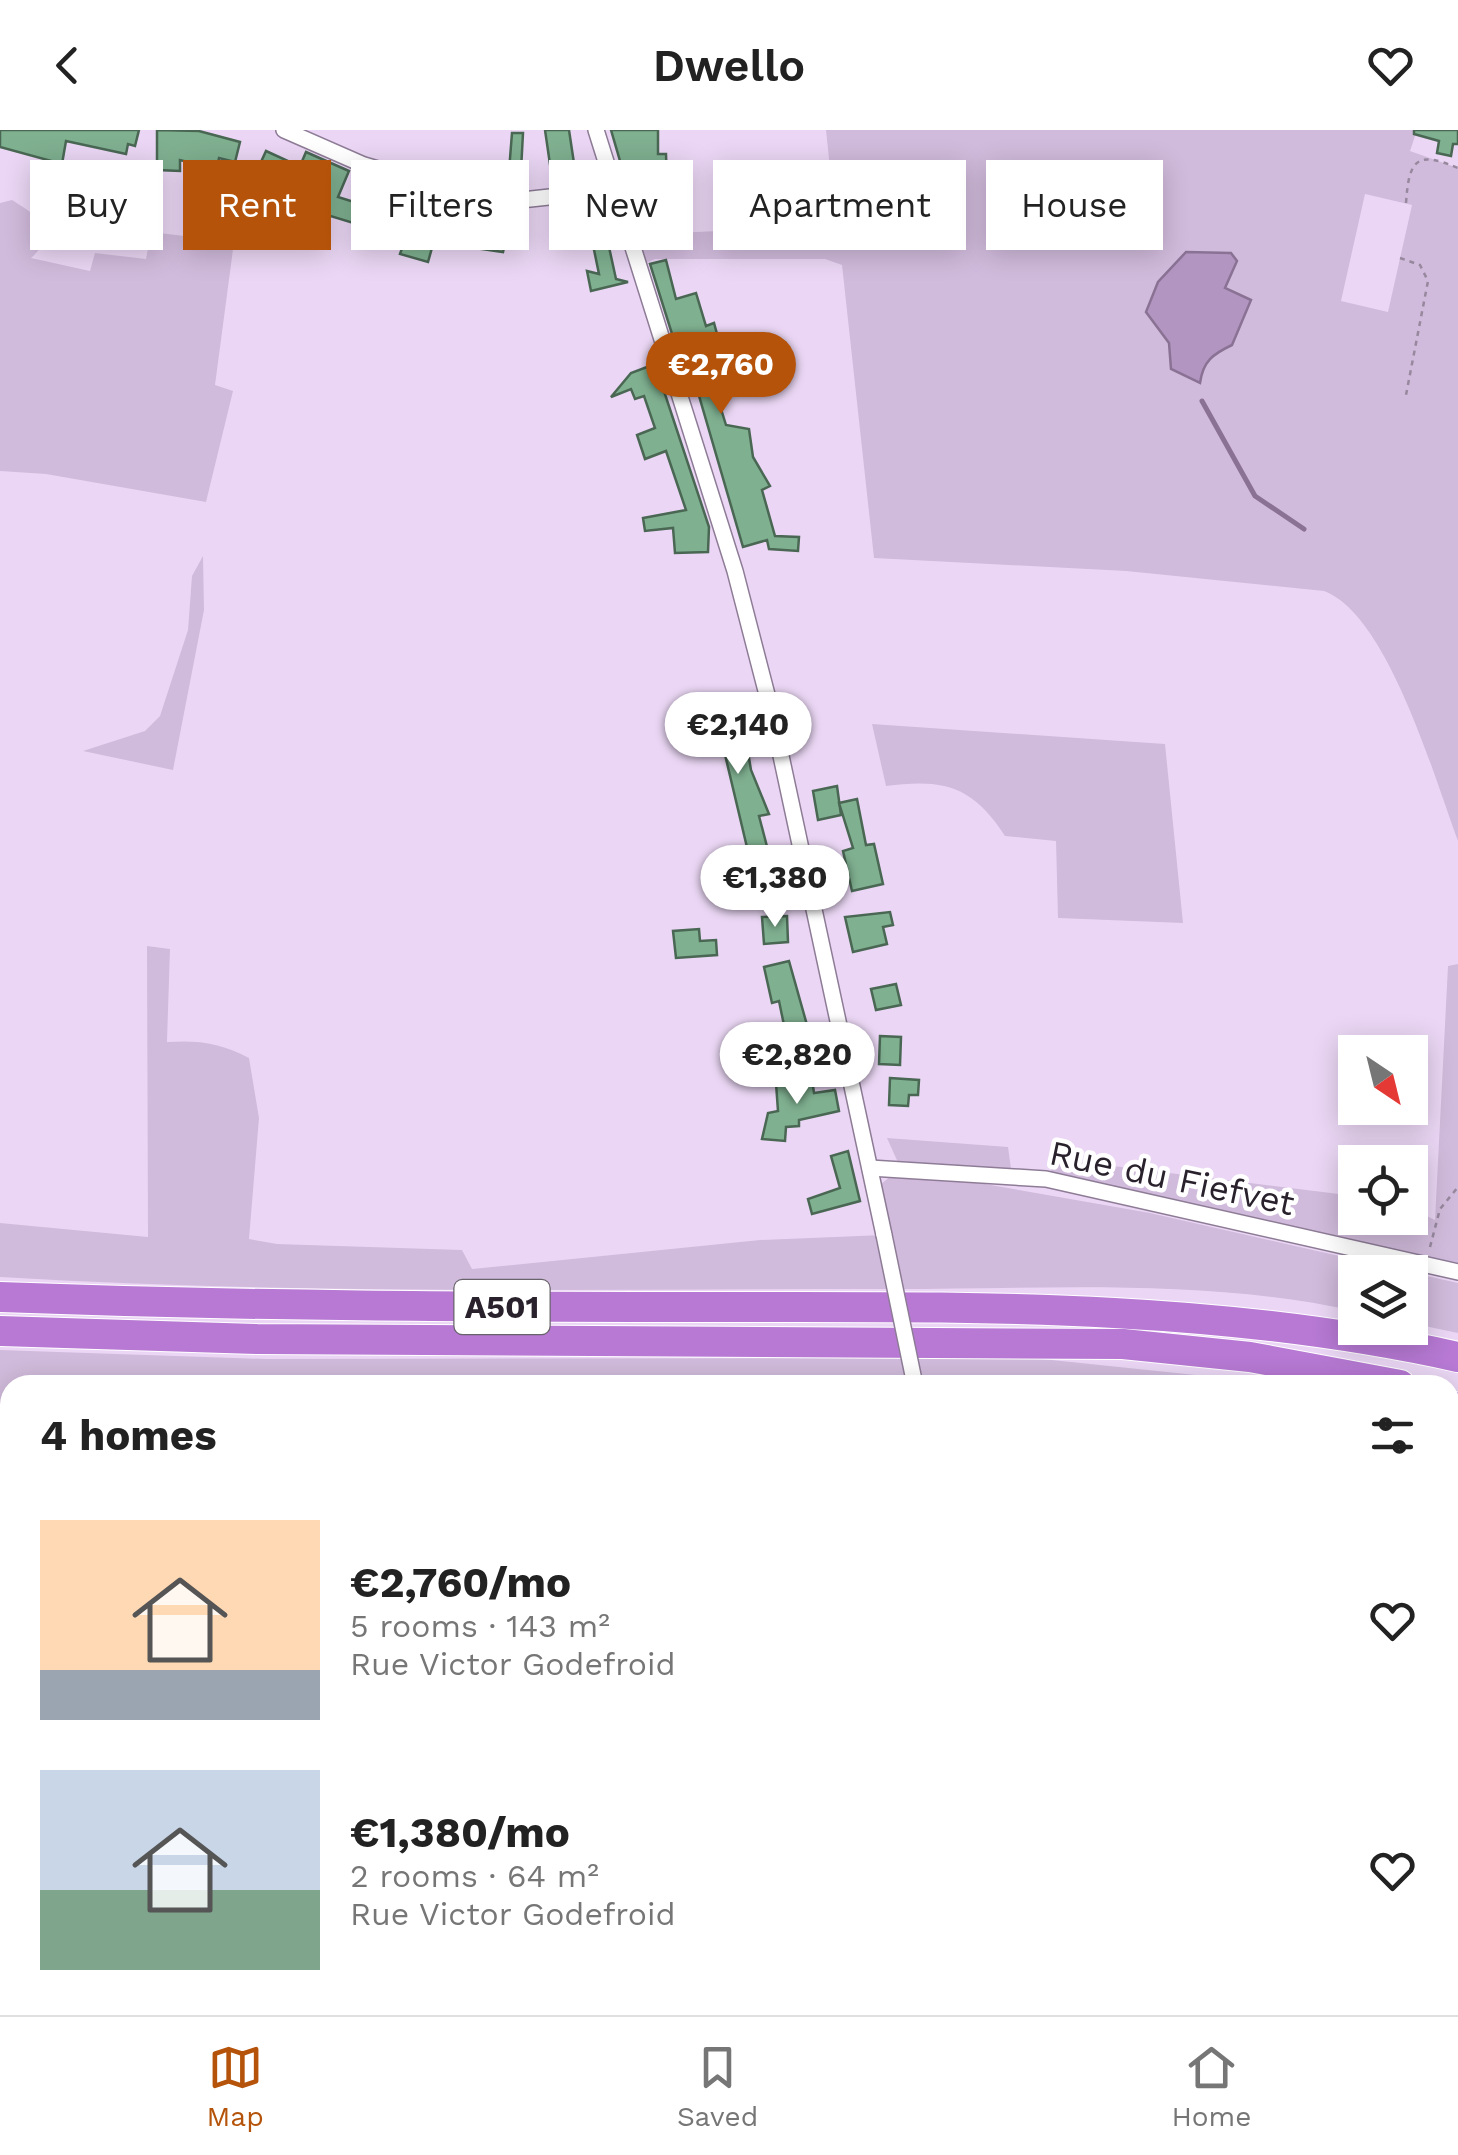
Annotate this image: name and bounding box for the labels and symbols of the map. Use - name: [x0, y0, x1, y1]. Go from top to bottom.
- pin: €2,760: [640, 332, 802, 417]
- pin: €2,140: [657, 692, 819, 777]
- pin: €1,380: [694, 845, 856, 930]
- pin: €2,820: [716, 1022, 878, 1107]
- north arrow: [1338, 1035, 1428, 1125]
- street label: Rue du Fiefvet: [1046, 1132, 1299, 1225]
- road number: A501: [454, 1280, 550, 1334]

